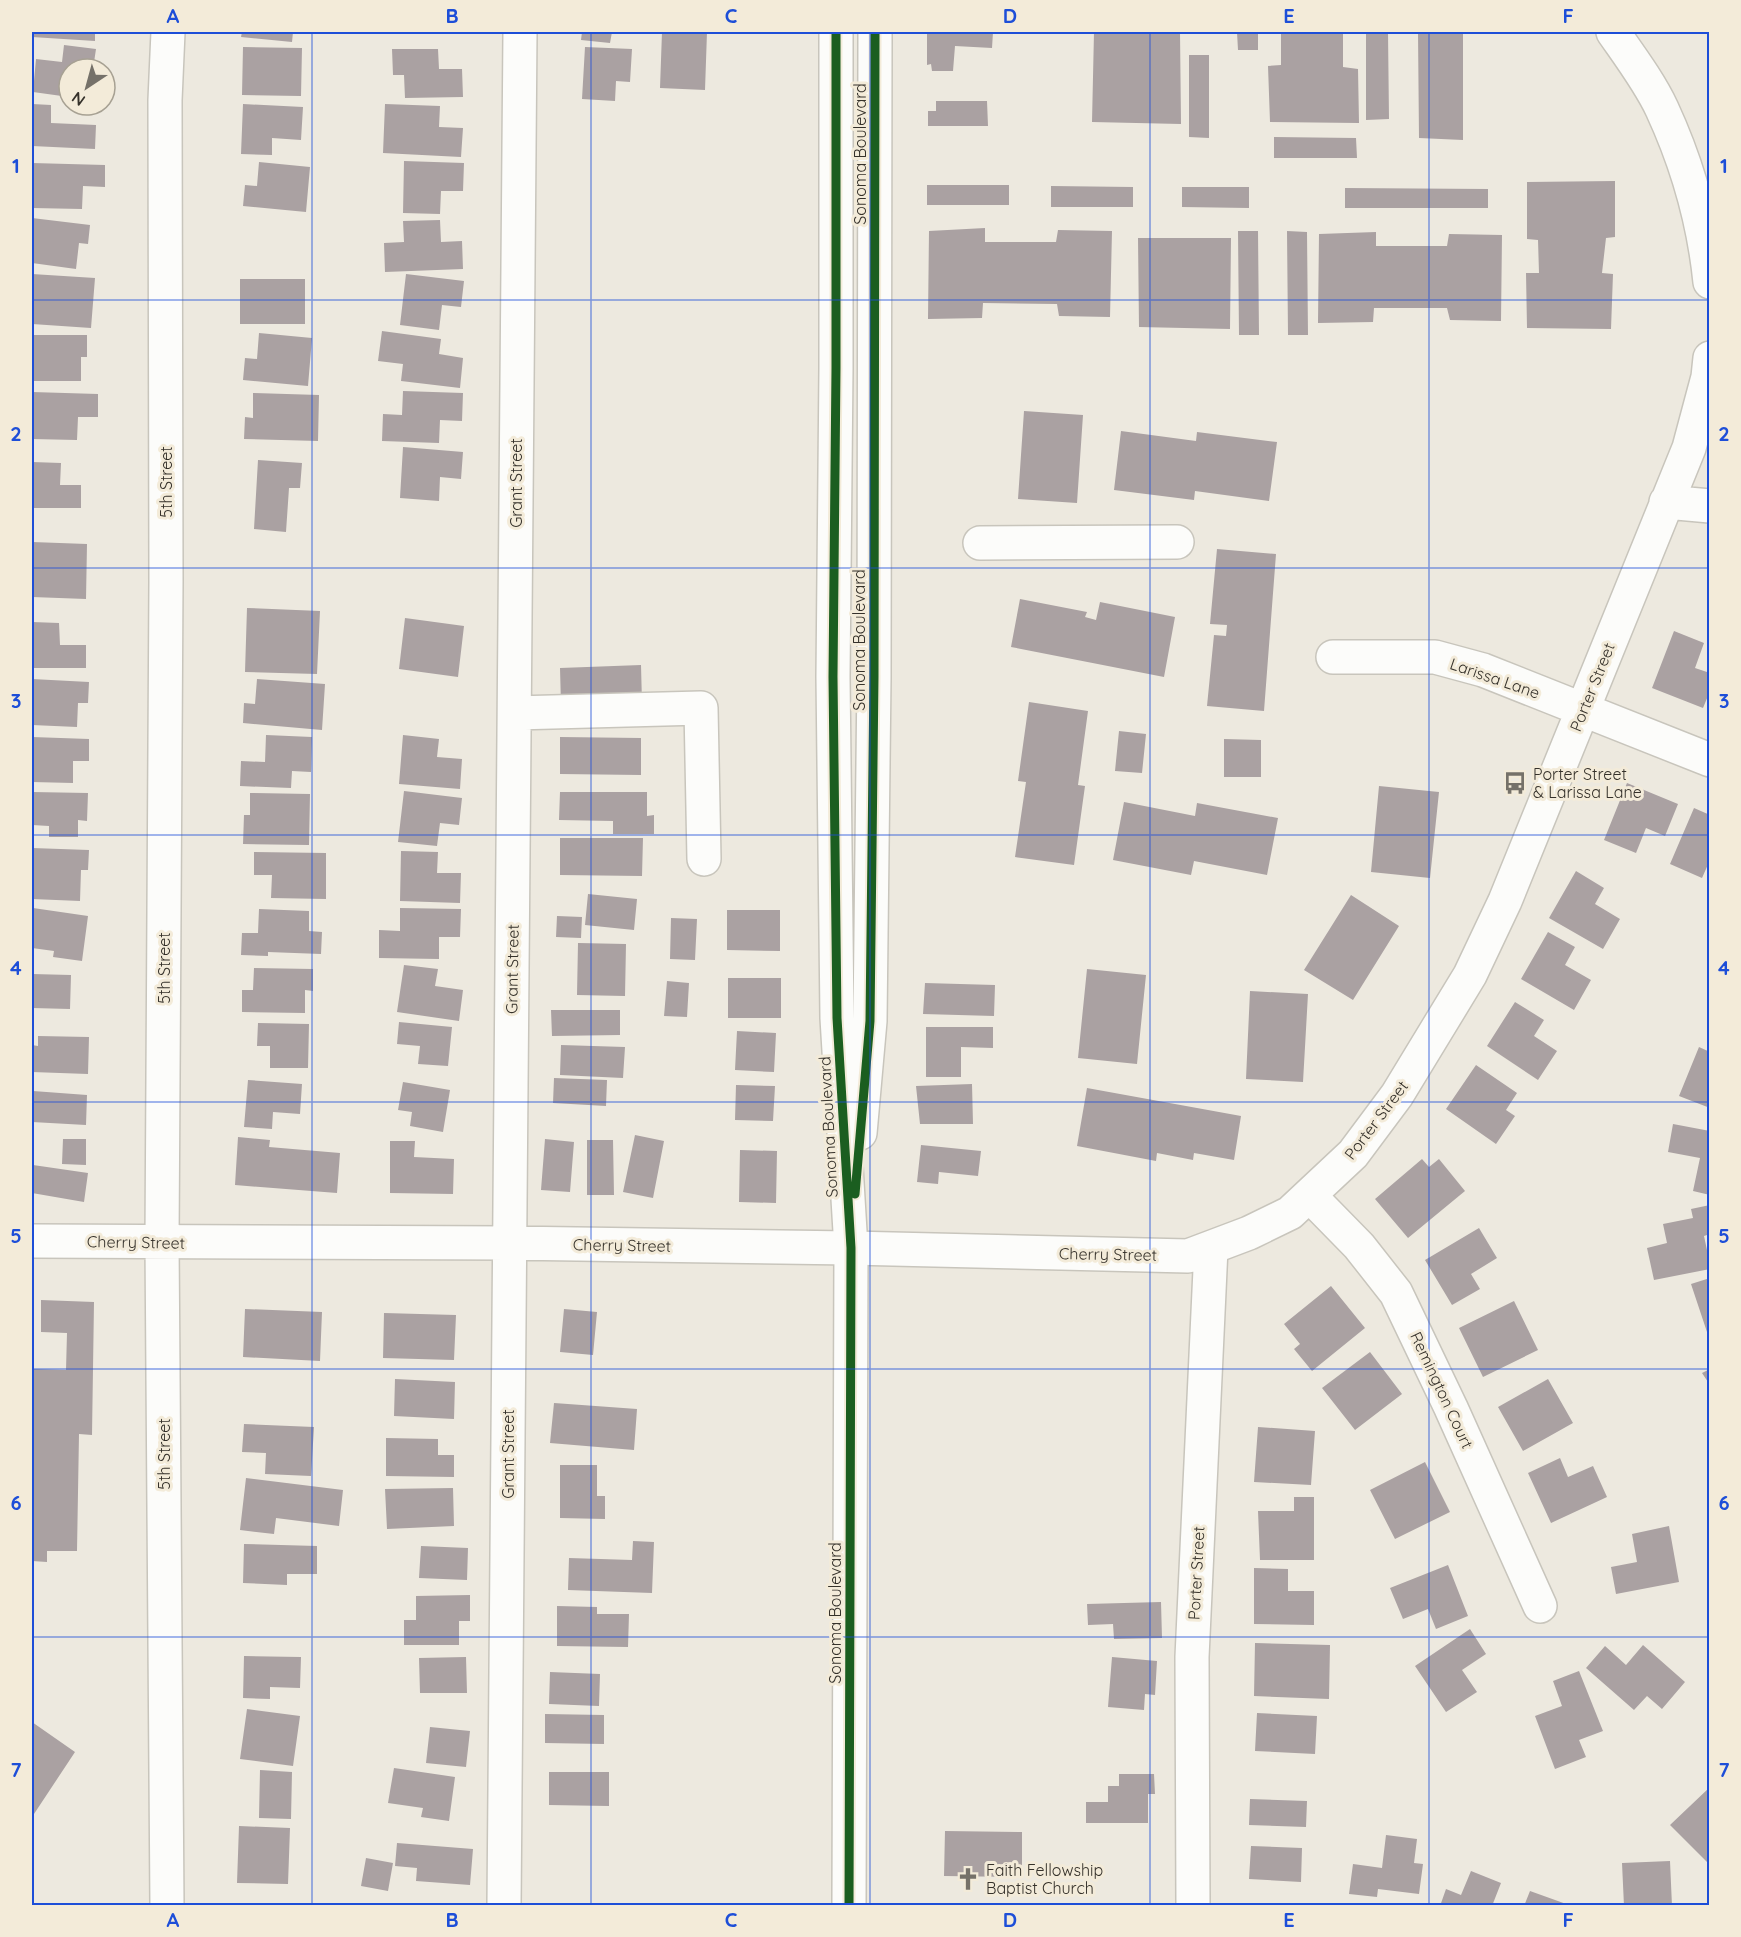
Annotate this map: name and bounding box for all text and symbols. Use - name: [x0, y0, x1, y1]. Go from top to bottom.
- text: A: [167, 3, 180, 28]
- text: B: [445, 3, 459, 28]
- text: C: [725, 3, 738, 28]
- text: D: [1003, 3, 1017, 28]
- text: E: [1283, 3, 1295, 28]
- text: F: [1562, 3, 1574, 28]
- north arrow: [57, 57, 117, 117]
- street label: Sonoma Boulevard: [850, 83, 870, 225]
- text: N: [68, 88, 89, 111]
- text: 1: [12, 153, 20, 178]
- text: 1: [1720, 153, 1728, 178]
- text: 2: [10, 421, 22, 446]
- text: 2: [1718, 421, 1730, 446]
- street label: Grant Street: [506, 438, 526, 528]
- street label: 5th Street: [156, 446, 176, 518]
- street label: Sonoma Boulevard: [849, 569, 869, 711]
- street label: Porter Street: [1565, 640, 1619, 734]
- street label: Larissa Lane: [1448, 653, 1542, 703]
- text: 3: [11, 688, 21, 713]
- text: 3: [1719, 688, 1729, 713]
- place label: Porter Street & Larissa Lane: [1533, 764, 1642, 802]
- bus stop icon: Porter Street & Larissa Lane: [1502, 770, 1528, 796]
- street label: Grant Street: [501, 924, 523, 1014]
- street label: 5th Street: [154, 932, 174, 1004]
- text: 4: [10, 955, 22, 980]
- text: 4: [1718, 955, 1730, 980]
- street label: Sonoma Boulevard: [814, 1056, 842, 1198]
- street label: Porter Street: [1340, 1077, 1412, 1163]
- text: 5: [10, 1223, 22, 1248]
- text: 5: [1718, 1223, 1730, 1248]
- street label: Cherry Street: [87, 1231, 185, 1253]
- street label: Cherry Street: [573, 1234, 671, 1256]
- street label: Cherry Street: [1059, 1243, 1157, 1265]
- street label: Remington Court: [1406, 1329, 1478, 1451]
- street label: Grant Street: [498, 1409, 518, 1499]
- street label: 5th Street: [154, 1418, 174, 1490]
- text: 6: [10, 1490, 22, 1515]
- text: 6: [1718, 1490, 1730, 1515]
- street label: Porter Street: [1184, 1526, 1208, 1620]
- street label: Sonoma Boulevard: [825, 1542, 845, 1684]
- text: 7: [11, 1757, 22, 1782]
- text: 7: [1719, 1757, 1730, 1782]
- place label: Faith Fellowship Baptist Church: [986, 1860, 1103, 1898]
- church icon: Faith Fellowship Baptist Church: [955, 1866, 981, 1892]
- text: A: [167, 1907, 180, 1932]
- text: B: [445, 1907, 459, 1932]
- text: C: [725, 1907, 738, 1932]
- text: D: [1003, 1907, 1017, 1932]
- text: E: [1283, 1907, 1295, 1932]
- text: F: [1562, 1907, 1574, 1932]

